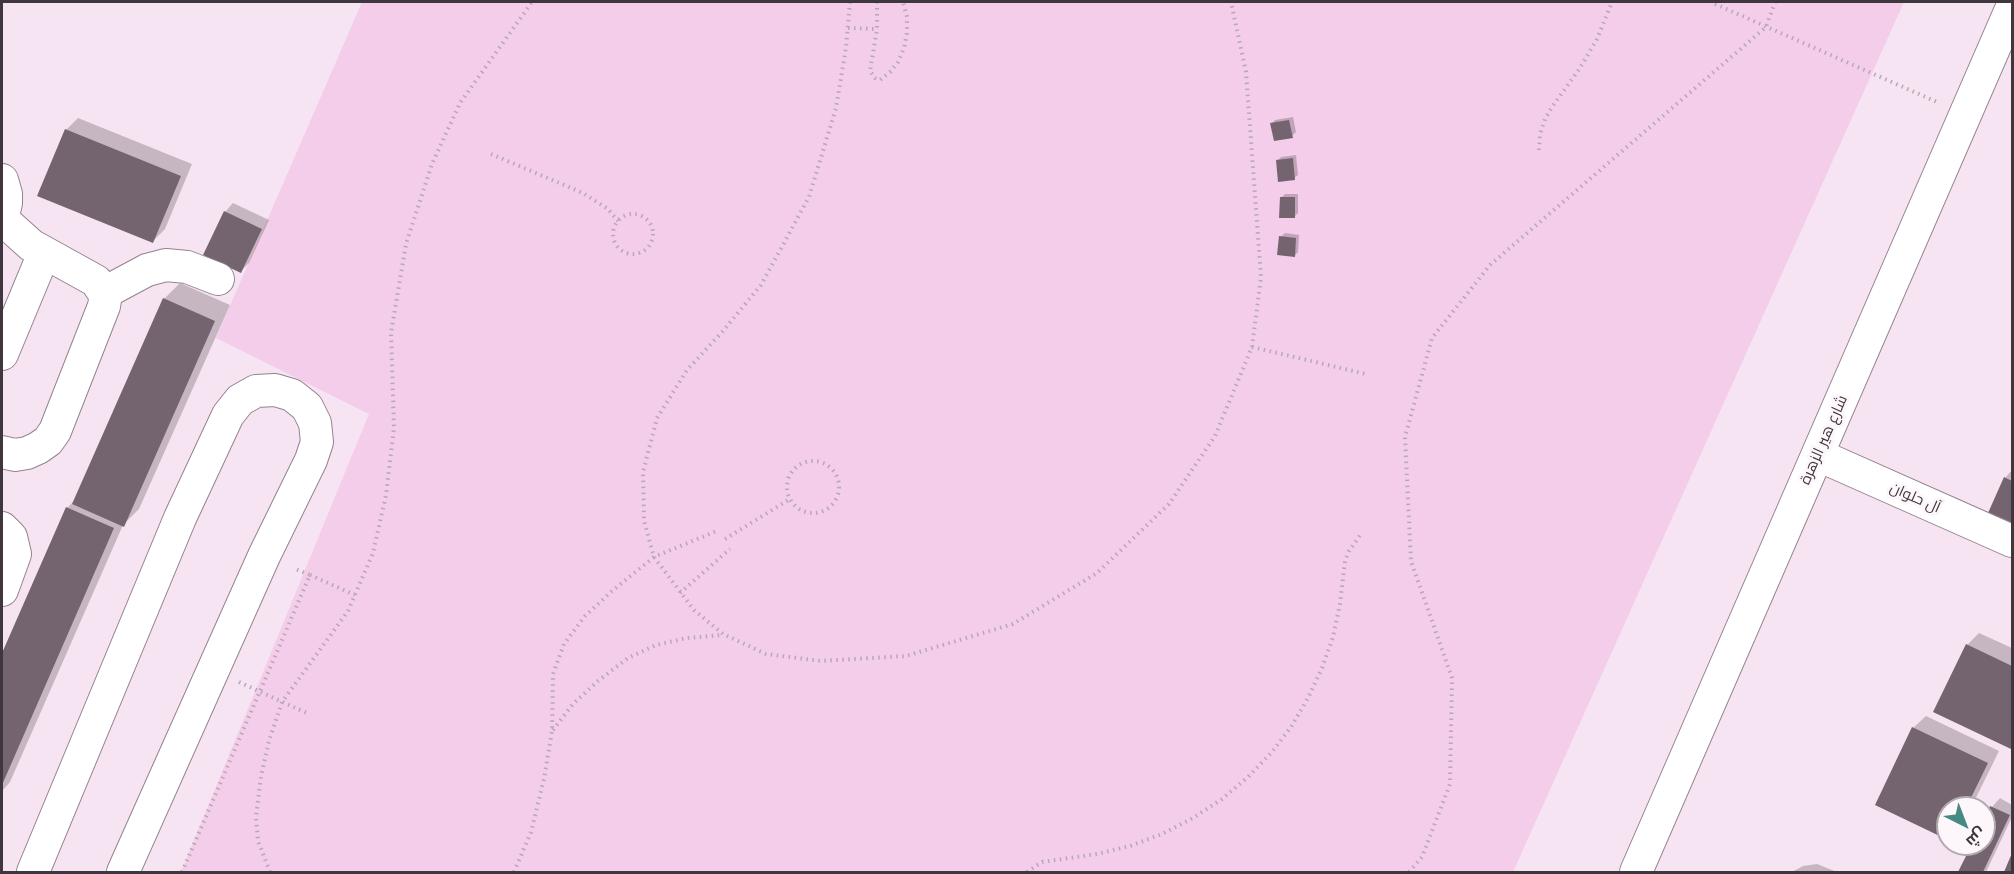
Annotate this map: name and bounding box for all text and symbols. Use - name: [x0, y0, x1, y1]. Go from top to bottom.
- street label: شارع هير الزهرة: [1796, 393, 1852, 487]
- street label: آل حلوان: [1887, 479, 1943, 517]
- north arrow: [1936, 796, 1996, 856]
- text: ش: [1962, 824, 1991, 852]

